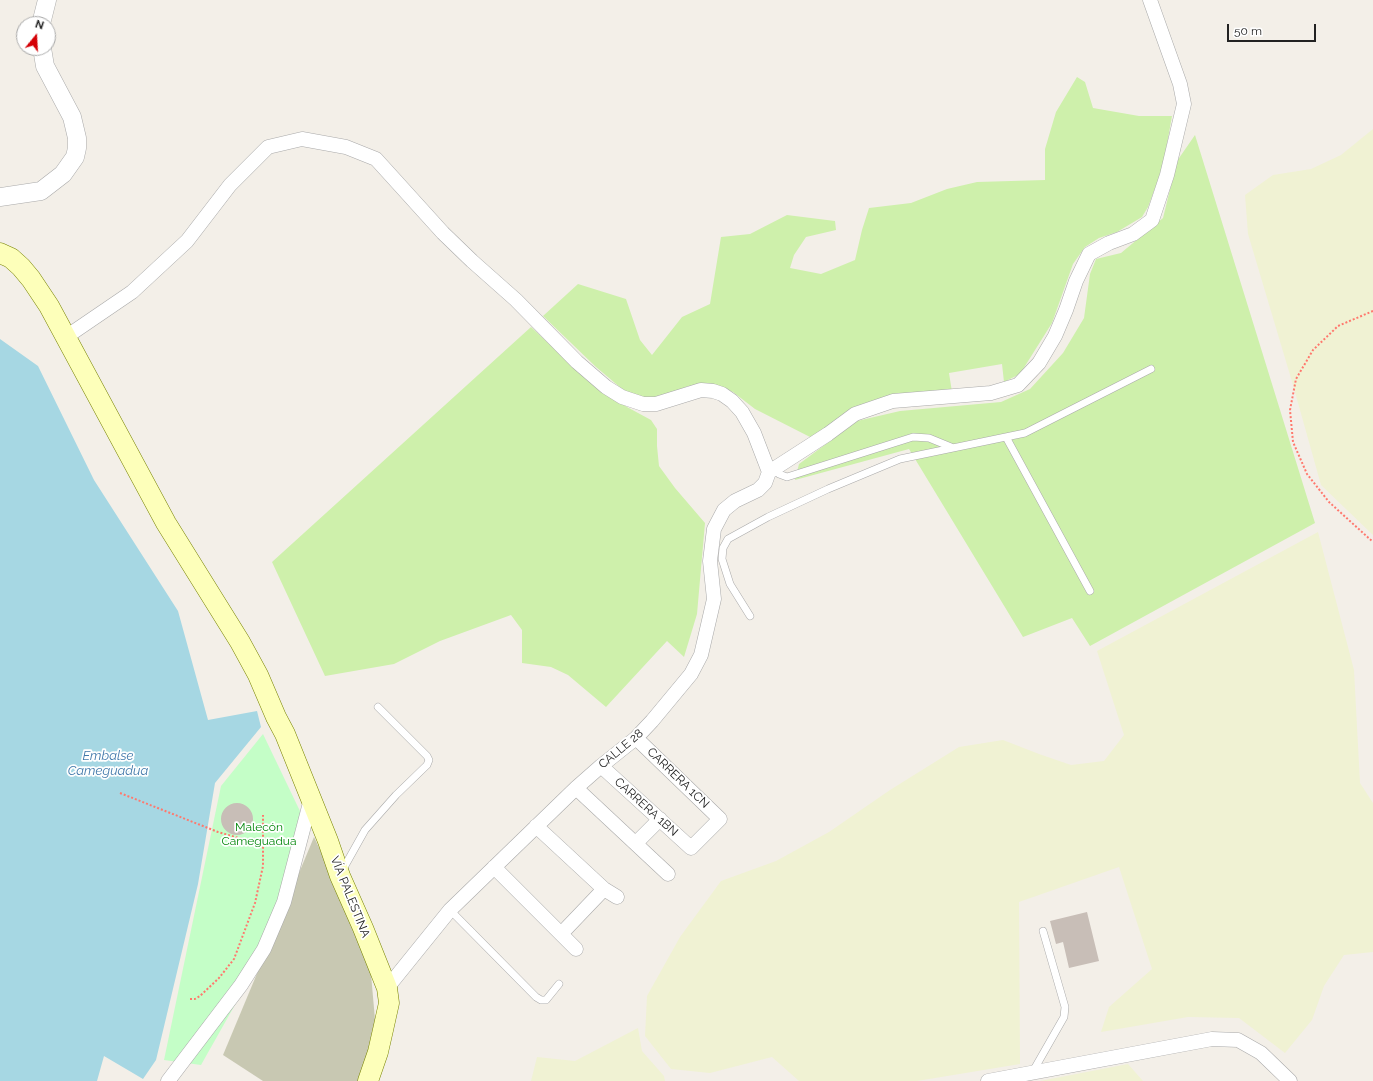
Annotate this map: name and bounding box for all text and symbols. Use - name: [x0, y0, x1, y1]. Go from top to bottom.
- north arrow: [16, 16, 56, 56]
- scale bar: [1229, 16, 1318, 42]
- text: N: [34, 18, 46, 33]
- text: 50 m: [1234, 24, 1262, 38]
- street label: CALLE 28: [596, 726, 646, 772]
- street label: CARRERA 1CN: [644, 745, 712, 811]
- water label: Embalse Cameguadua: [68, 748, 148, 779]
- street label: CARRERA 1BN: [611, 775, 681, 839]
- park label: Malecón Cameguadua: [221, 820, 297, 848]
- street label: VÍA PALESTINA: [327, 854, 373, 940]

